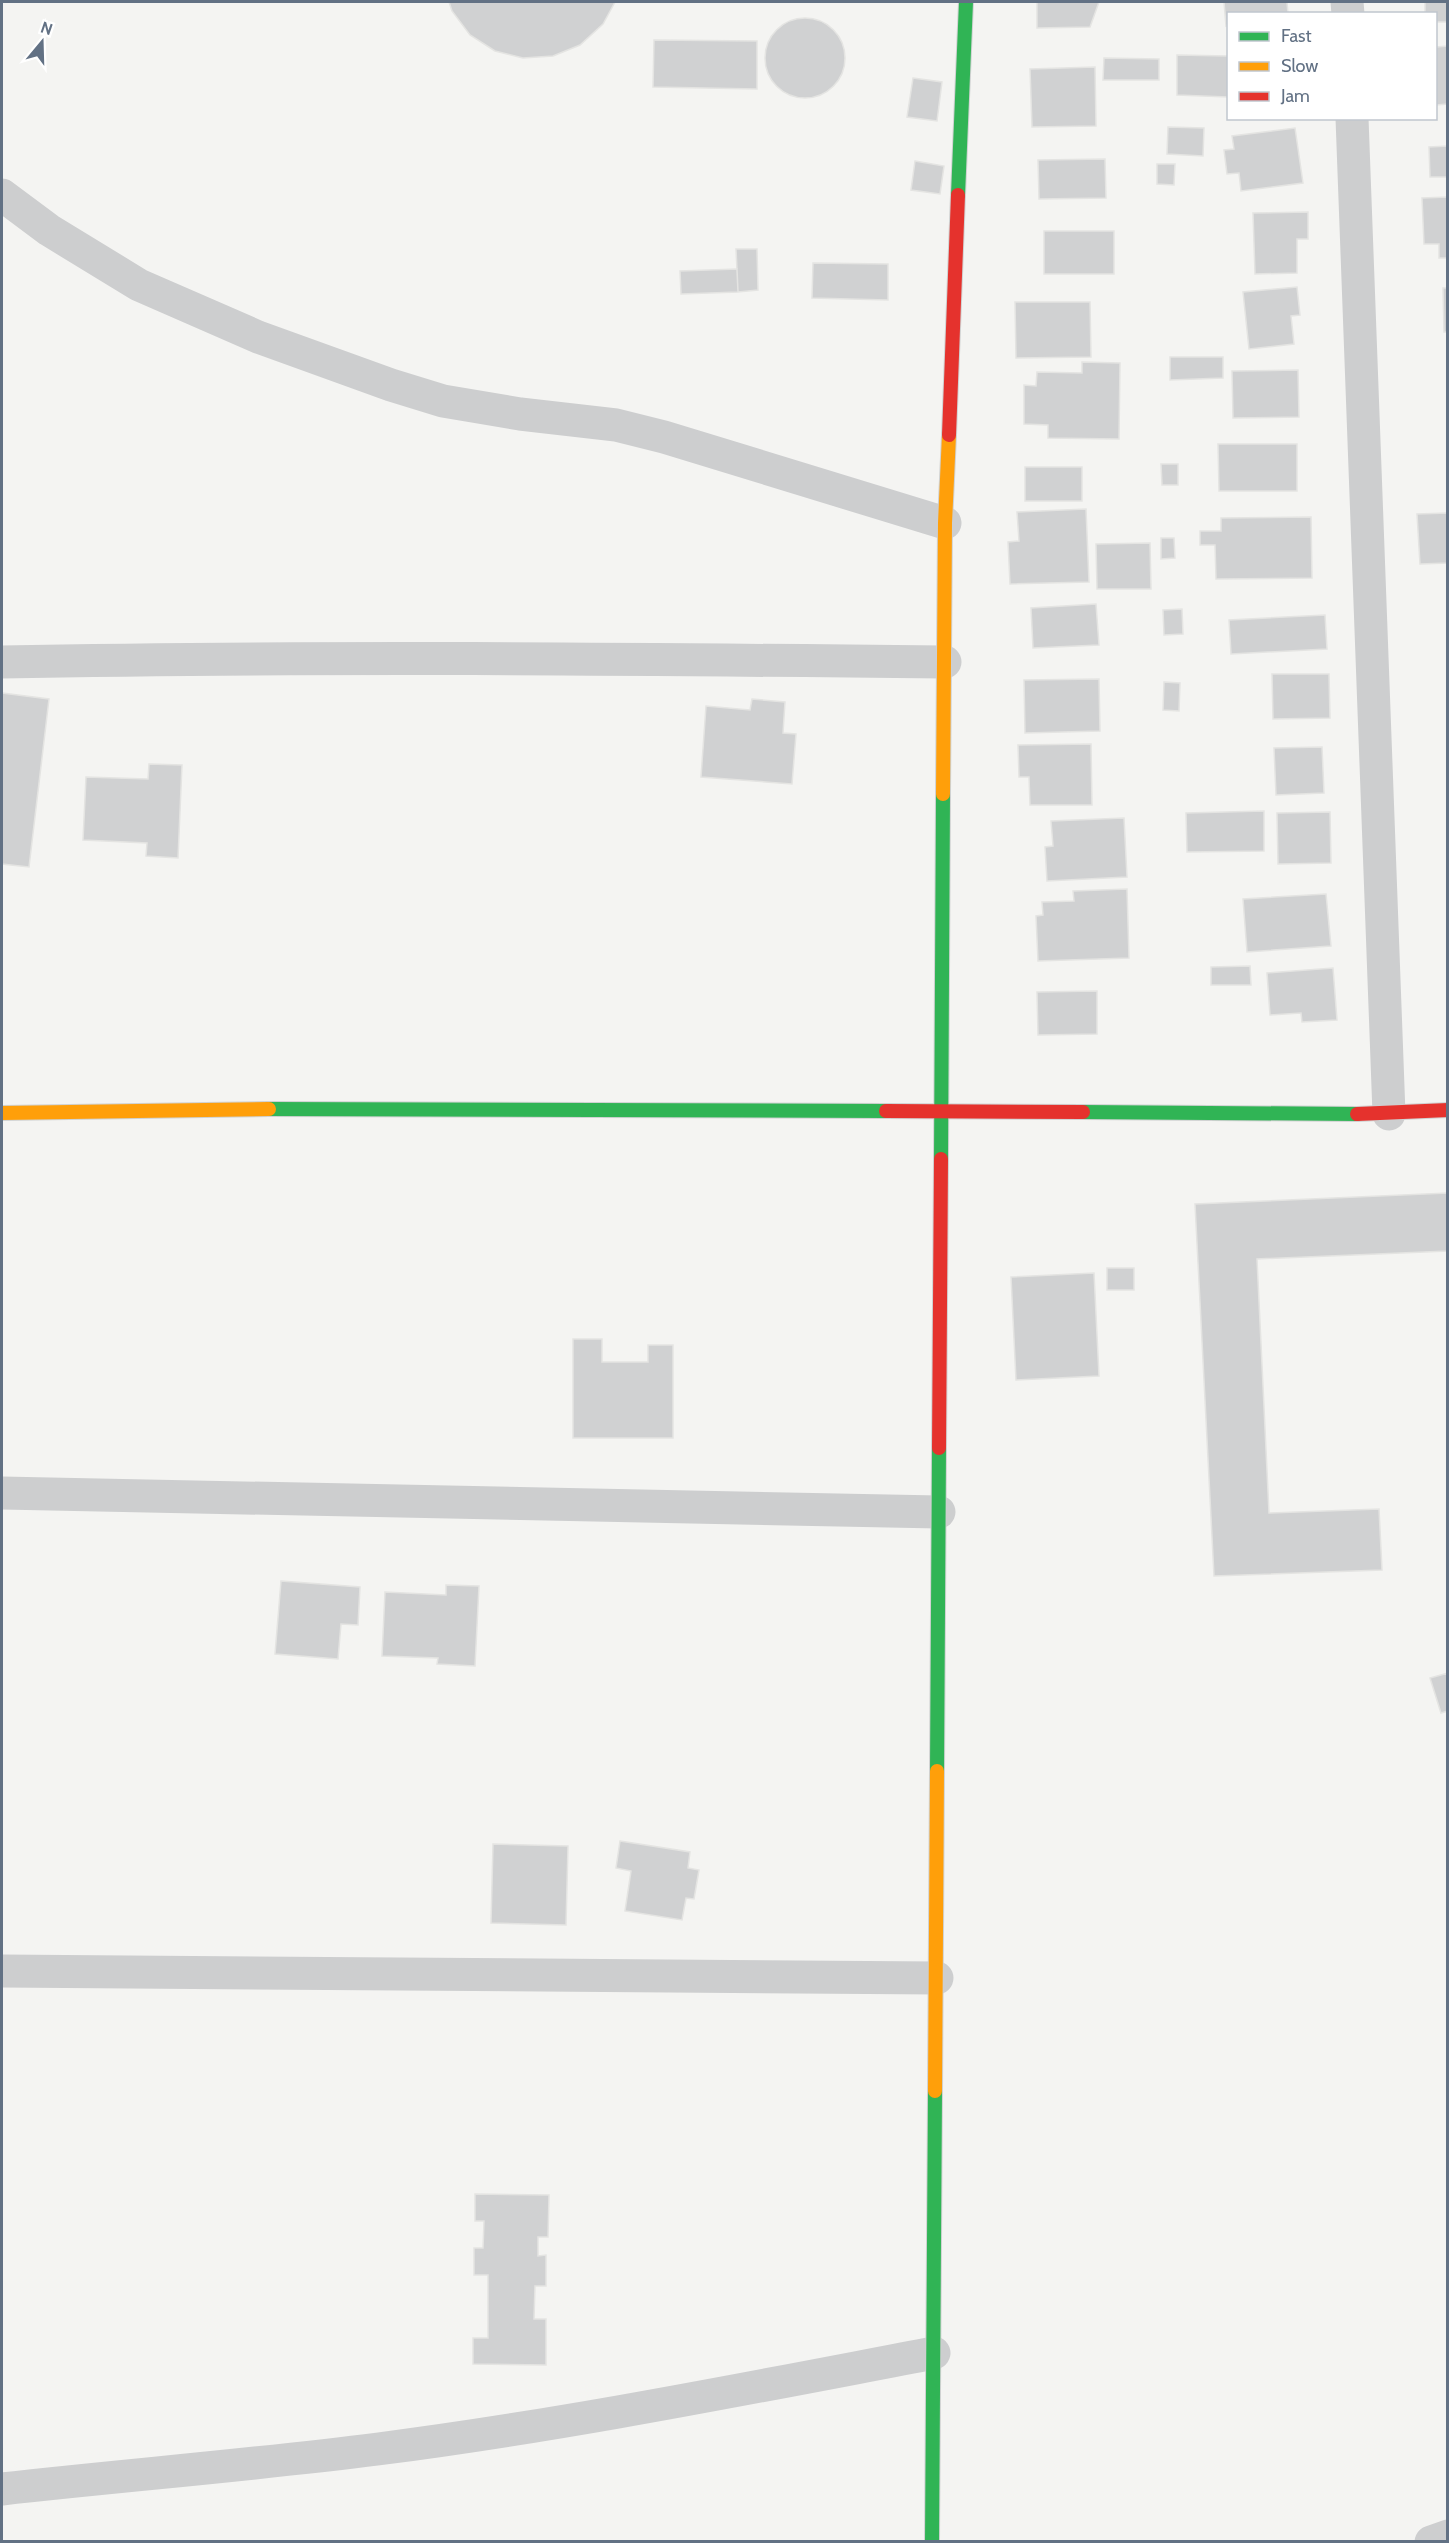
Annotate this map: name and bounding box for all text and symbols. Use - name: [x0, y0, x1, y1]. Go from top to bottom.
- north arrow: [12, 12, 72, 72]
- legend: [1227, 12, 1437, 120]
- text: N: [38, 17, 55, 39]
- text: Fast: [1281, 25, 1312, 47]
- text: Slow: [1281, 55, 1318, 77]
- text: Jam: [1280, 85, 1310, 107]

